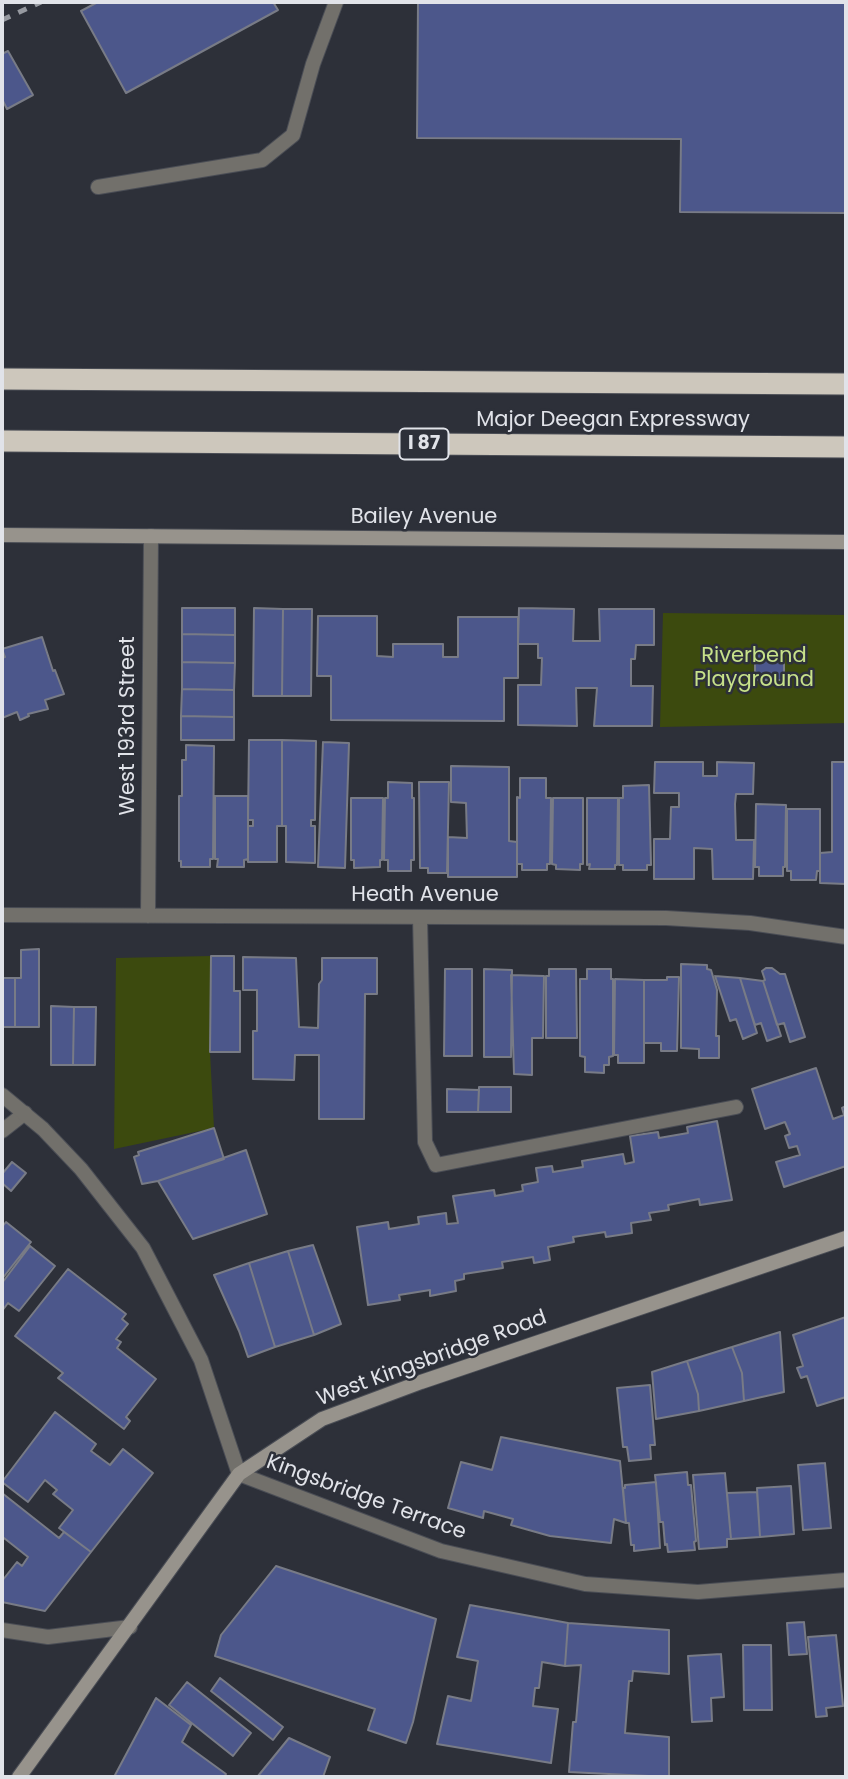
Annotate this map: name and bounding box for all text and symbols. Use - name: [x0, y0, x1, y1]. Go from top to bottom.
- street label: Major Deegan Expressway: [476, 408, 750, 434]
- road number: I 87: [400, 428, 448, 460]
- street label: Bailey Avenue: [351, 505, 497, 531]
- street label: West 193rd Street: [116, 636, 142, 816]
- park label: Riverbend Playground: [694, 644, 814, 694]
- street label: Heath Avenue: [351, 883, 499, 909]
- street label: West Kingsbridge Road: [314, 1306, 550, 1412]
- street label: Kingsbridge Terrace: [263, 1450, 469, 1546]

